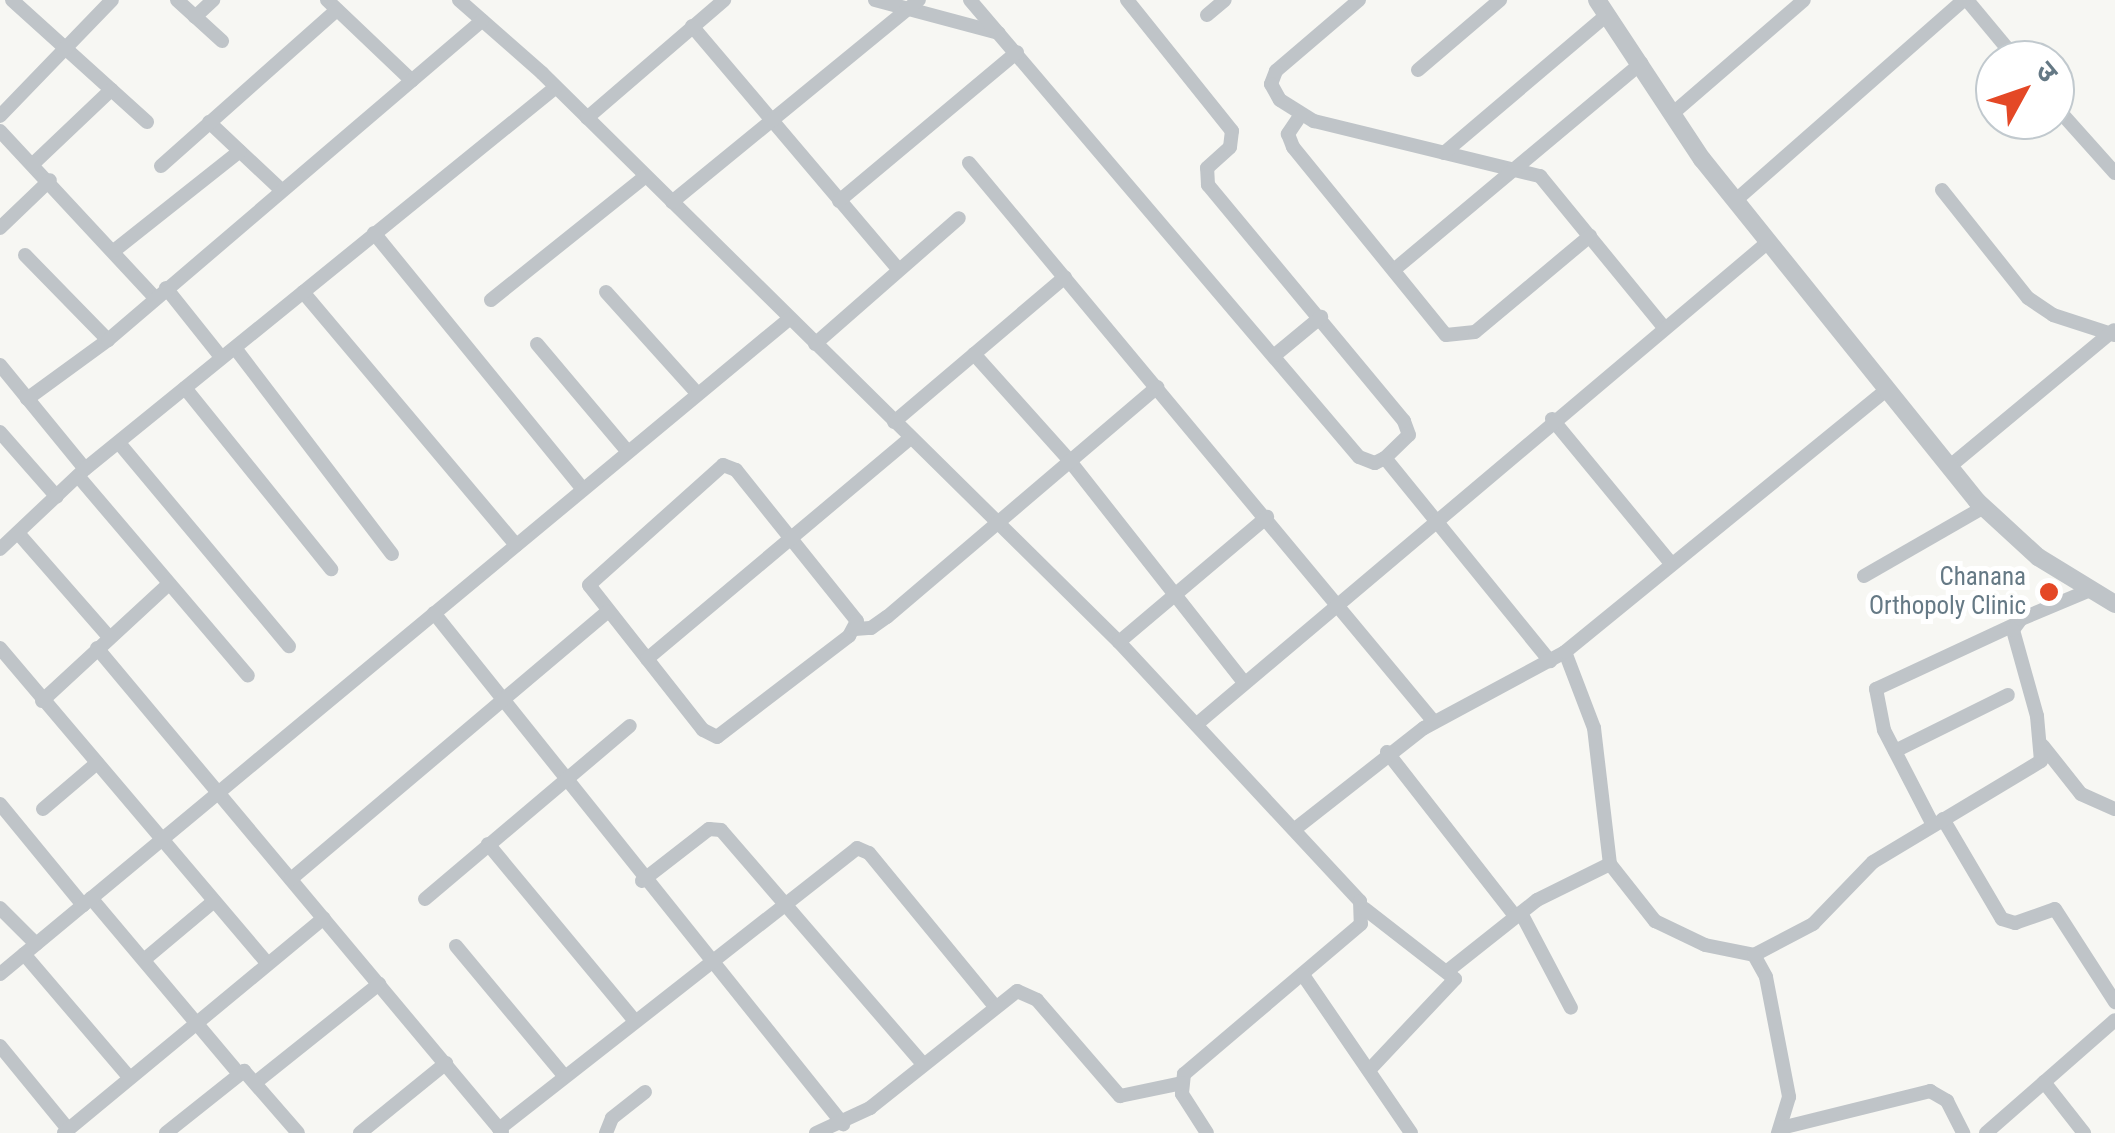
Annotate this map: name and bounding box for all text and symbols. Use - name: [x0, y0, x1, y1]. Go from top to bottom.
- north arrow: [1975, 40, 2075, 140]
- text: उ: [2029, 55, 2065, 89]
- place label: Chanana Orthopoly Clinic: [1869, 563, 2026, 622]
- marker: Chanana Orthopoly Clinic: [2036, 579, 2062, 605]

